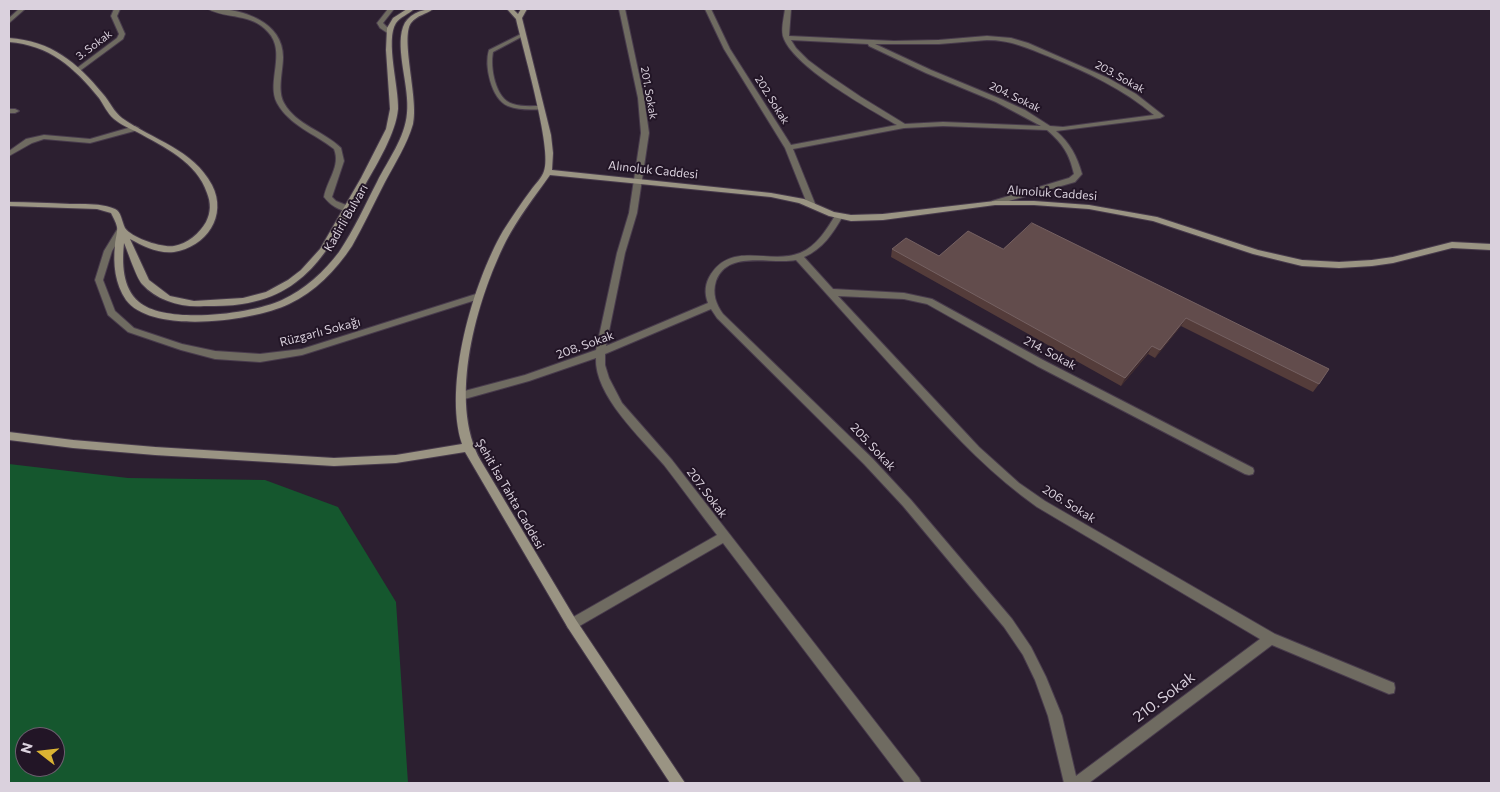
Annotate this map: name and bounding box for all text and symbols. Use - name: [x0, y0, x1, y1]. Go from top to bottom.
- street label: 3. Sokak: [73, 27, 115, 63]
- street label: 203. Sokak: [1093, 58, 1147, 96]
- street label: 201. Sokak: [638, 66, 660, 120]
- street label: 202. Sokak: [752, 73, 792, 127]
- street label: 204. Sokak: [987, 79, 1043, 115]
- street label: Alınoluk Caddesi: [607, 158, 699, 182]
- street label: Kadirli Bulvarı: [321, 182, 371, 254]
- street label: Alınoluk Caddesi: [1006, 183, 1098, 203]
- street label: Rüzgarlı Sokağı: [278, 314, 362, 350]
- street label: 208. Sokak: [554, 328, 616, 362]
- street label: 214. Sokak: [1021, 333, 1079, 373]
- street label: 205. Sokak: [847, 420, 899, 474]
- street label: Şehit İsa Tahta Caddesi: [473, 437, 547, 551]
- street label: 207. Sokak: [684, 465, 730, 521]
- street label: 206. Sokak: [1040, 482, 1098, 526]
- street label: 210. Sokak: [1130, 668, 1198, 726]
- north arrow: [15, 727, 65, 777]
- text: N: [16, 741, 36, 755]

